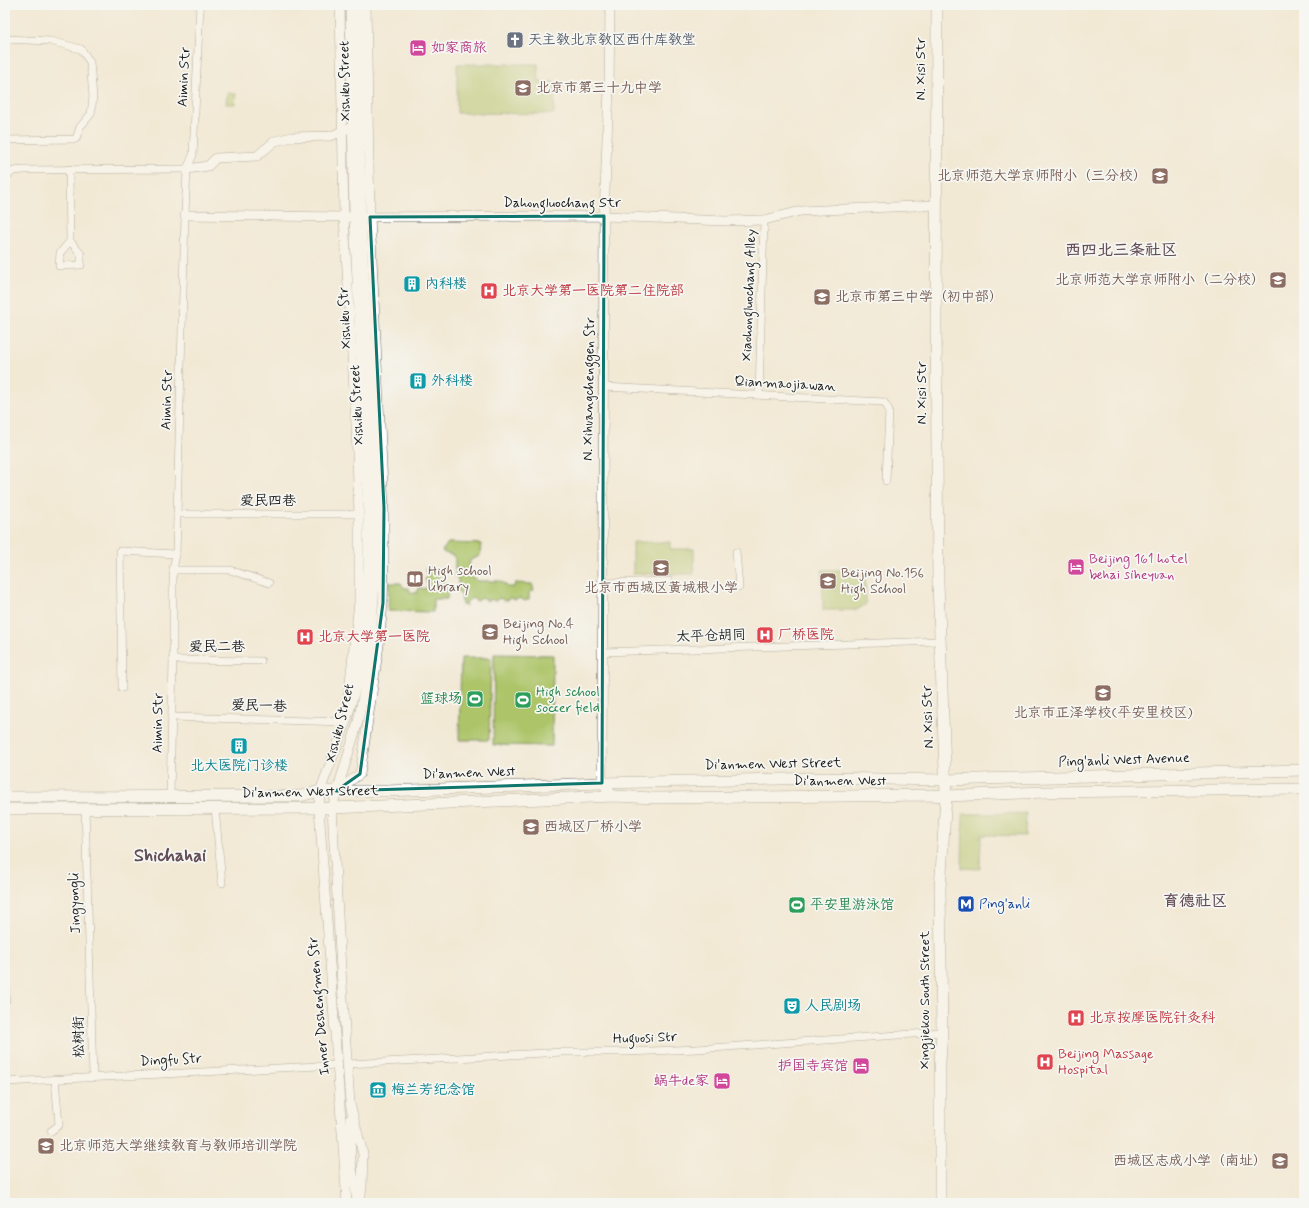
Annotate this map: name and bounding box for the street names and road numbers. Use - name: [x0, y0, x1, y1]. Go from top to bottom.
- street label: N. Xisi Str: [912, 37, 930, 101]
- street label: Xishiku Street: [335, 41, 355, 121]
- street label: Aimin Str: [173, 46, 195, 108]
- street label: Dahongluochang Str: [503, 194, 621, 214]
- street label: Xiaohongluochang Alley: [738, 229, 762, 361]
- street label: Xishiku Str: [334, 286, 356, 350]
- street label: N. Xihuangchenggen Str: [579, 317, 601, 461]
- street label: N. Xisi Str: [913, 361, 931, 425]
- street label: Xishiku Street: [346, 364, 368, 446]
- street label: Aimin Str: [157, 369, 177, 430]
- street label: Qianmaojiawan: [734, 372, 836, 396]
- street label: 爱民四巷: [240, 492, 297, 510]
- street label: 太平仓胡同: [676, 626, 746, 646]
- street label: 爱民二巷: [189, 638, 246, 656]
- street label: Xishiku Street: [322, 682, 358, 764]
- street label: N. Xisi Str: [918, 685, 938, 749]
- street label: Aimin Str: [148, 692, 168, 753]
- street label: 爱民一巷: [231, 696, 288, 716]
- street label: Ping'anli West Avenue: [1058, 749, 1190, 772]
- street label: Di'anmen West Street: [704, 754, 842, 774]
- street label: Di'anmen West: [422, 762, 516, 784]
- street label: Di'anmen West: [794, 772, 887, 790]
- street label: Di'anmen West Street: [241, 782, 379, 802]
- street label: Jingyongli: [65, 872, 86, 934]
- street label: Xingjiekou South Street: [916, 930, 935, 1069]
- street label: Inner Deshengmen Str: [304, 936, 336, 1076]
- street label: 松树街: [70, 1016, 88, 1058]
- street label: Huguosi Str: [613, 1028, 678, 1050]
- street label: Dingfu Str: [140, 1049, 202, 1072]

